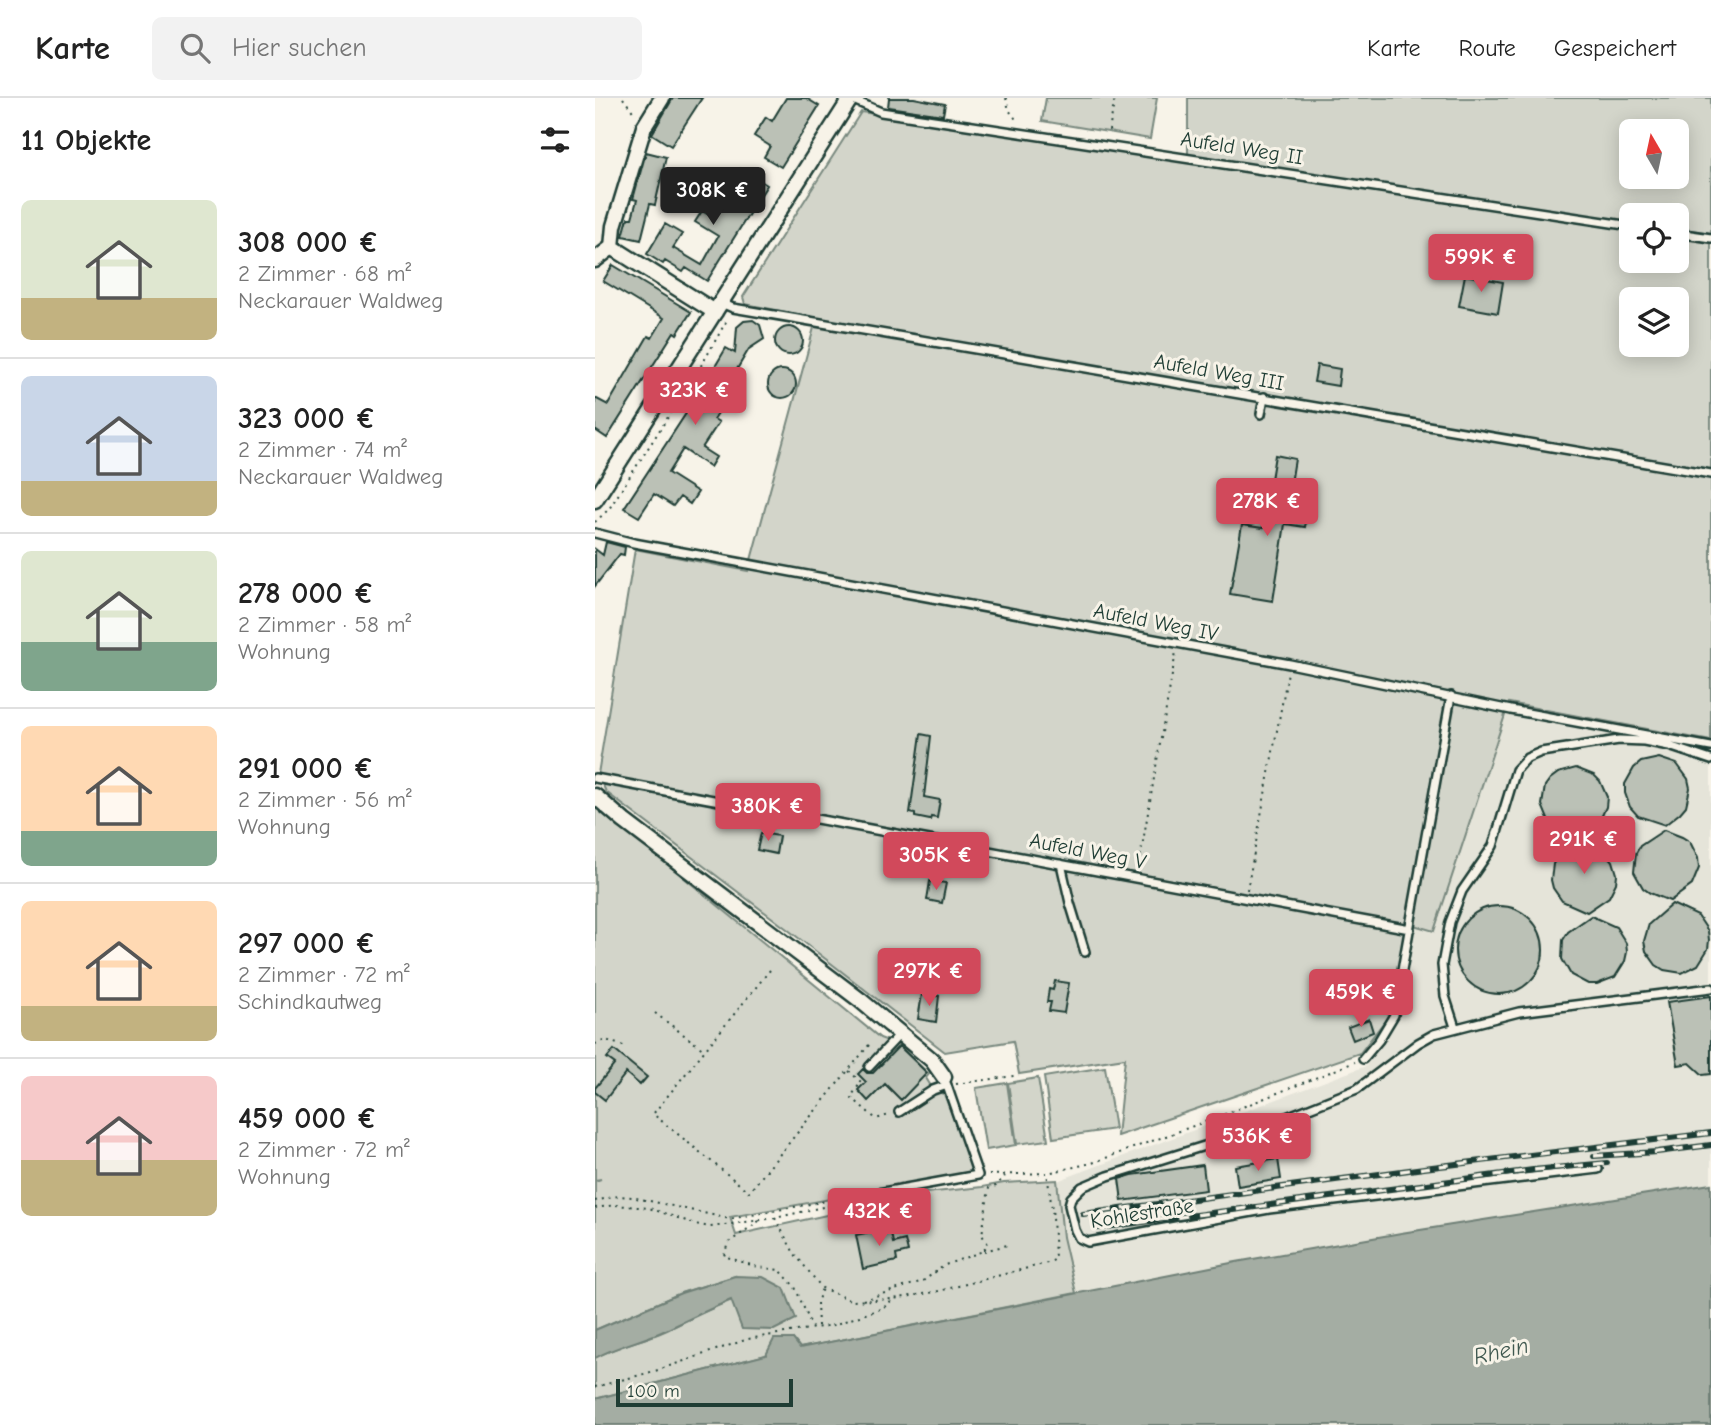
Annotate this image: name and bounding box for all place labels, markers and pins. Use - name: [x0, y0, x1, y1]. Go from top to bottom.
- pin: 308K €: [656, 167, 770, 227]
- pin: 599K €: [1424, 234, 1538, 294]
- pin: 323K €: [638, 368, 752, 427]
- pin: 278K €: [1210, 478, 1324, 538]
- pin: 380K €: [711, 784, 825, 843]
- pin: 291K €: [1527, 816, 1641, 876]
- pin: 305K €: [879, 832, 993, 892]
- pin: 297K €: [872, 948, 986, 1008]
- pin: 459K €: [1304, 970, 1418, 1029]
- pin: 536K €: [1201, 1114, 1315, 1173]
- pin: 432K €: [822, 1188, 936, 1248]

